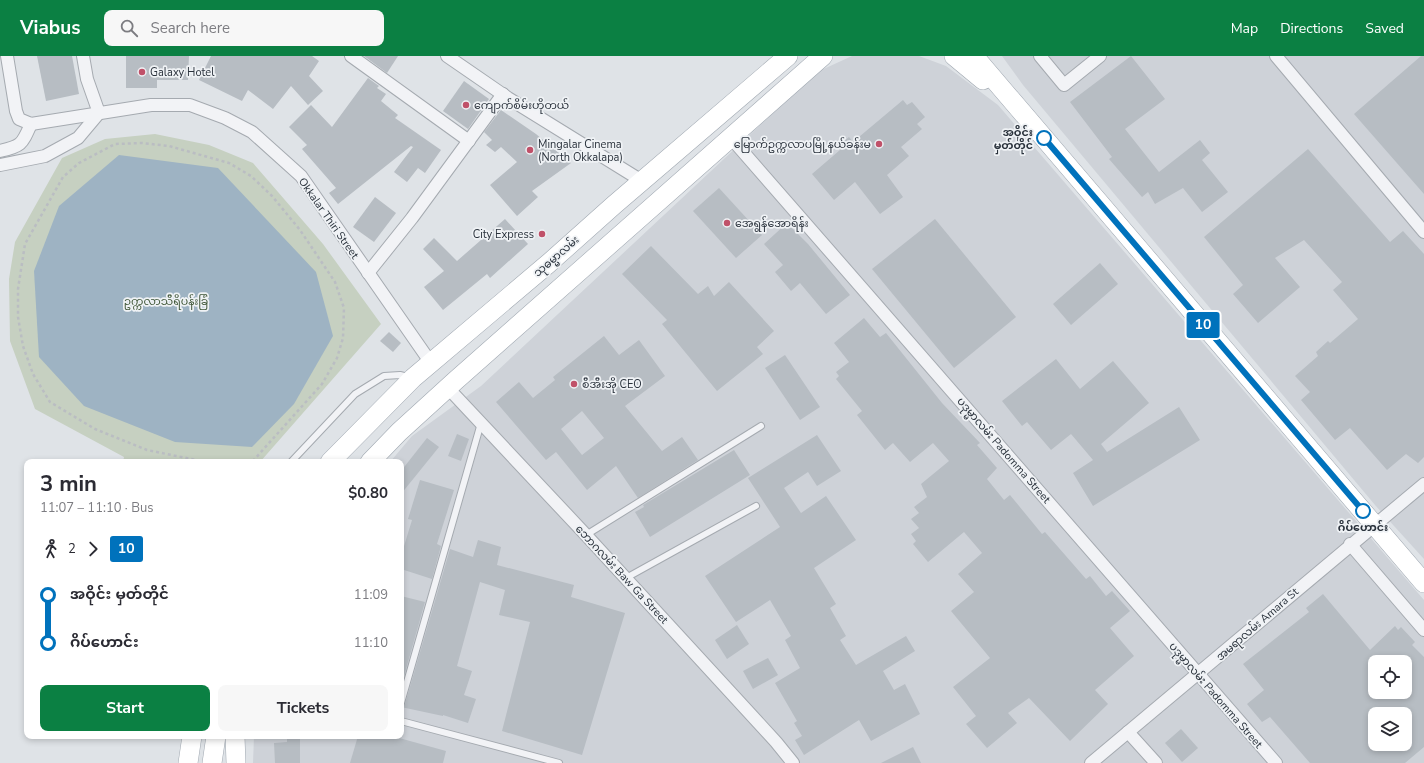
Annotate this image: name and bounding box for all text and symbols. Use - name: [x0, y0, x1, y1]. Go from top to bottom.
- search box: [104, 10, 384, 46]
- text: Viabus: [20, 15, 80, 41]
- icon: search: [118, 17, 140, 39]
- text: Search here: [150, 18, 230, 38]
- text: Map: [1231, 19, 1258, 38]
- text: Directions: [1280, 19, 1343, 38]
- text: Saved: [1365, 19, 1404, 38]
- place label: Galaxy Hotel: [150, 65, 215, 80]
- marker: Galaxy Hotel: [137, 67, 147, 77]
- place label: ကျောက်စိမ်းဟိုတယ်: [474, 98, 569, 114]
- marker: ကျောက်စိမ်းဟိုတယ်: [461, 100, 471, 110]
- place label: အဝိုင်း မှတ်တိုင်: [994, 125, 1033, 155]
- marker: အဝိုင်း မှတ်တိုင်: [1036, 130, 1052, 146]
- place label: Mingalar Cinema (North Okkalapa): [538, 137, 623, 165]
- place label: မြောက်ဥက္ကလာပမြို့နယ်ခန်းမ: [734, 137, 871, 153]
- marker: မြောက်ဥက္ကလာပမြို့နယ်ခန်းမ: [874, 139, 884, 149]
- marker: Mingalar Cinema (North Okkalapa): [525, 145, 535, 155]
- street label: Okkalar Thiri Street: [295, 175, 362, 262]
- place label: အေရွန်အောရိန်း: [735, 216, 809, 232]
- marker: အေရွန်အောရိန်း: [722, 218, 732, 228]
- place label: City Express: [473, 227, 534, 242]
- marker: City Express: [537, 229, 547, 239]
- street label: သုဓမ္မာလမ်း: [530, 232, 583, 281]
- park label: ဥက္ကလာသီရိပန်းခြံ: [124, 294, 208, 310]
- line badge: 10: [1185, 312, 1221, 338]
- text: 10: [1195, 315, 1211, 334]
- place label: စီအီးအို CEO: [582, 377, 642, 393]
- marker: စီအီးအို CEO: [569, 379, 579, 389]
- street label: ပဒုမ္မာလမ်း Padomma Street: [952, 394, 1054, 507]
- text: 3 min: [40, 469, 97, 499]
- text: $0.80: [348, 483, 388, 503]
- text: 11:07 – 11:10 · Bus: [40, 499, 154, 517]
- marker: ဂိပ်ဟောင်း: [1355, 503, 1371, 519]
- place label: ဂိပ်ဟောင်း: [1338, 520, 1388, 535]
- street label: ဘောဂလမ်း Baw Ga Street: [572, 522, 672, 627]
- icon: walk: [40, 538, 62, 560]
- icon: forward: [82, 538, 104, 560]
- text: 10: [118, 539, 135, 558]
- text: 2: [68, 540, 76, 558]
- text: အဝိုင်း မှတ်တိုင်: [70, 584, 169, 604]
- street label: အမရာလမ်း Amara St: [1213, 584, 1302, 665]
- text: 11:09: [354, 586, 388, 604]
- text: ဂိပ်ဟောင်း: [70, 632, 139, 652]
- text: 11:10: [354, 634, 388, 652]
- street label: ပဒုမ္မာလမ်း Padomma Street: [1164, 639, 1266, 752]
- map controls: [1368, 655, 1412, 751]
- button: locate: [1368, 655, 1412, 699]
- button: Start: [40, 685, 210, 731]
- button: Tickets: [218, 685, 388, 731]
- button: layers: [1368, 707, 1412, 751]

